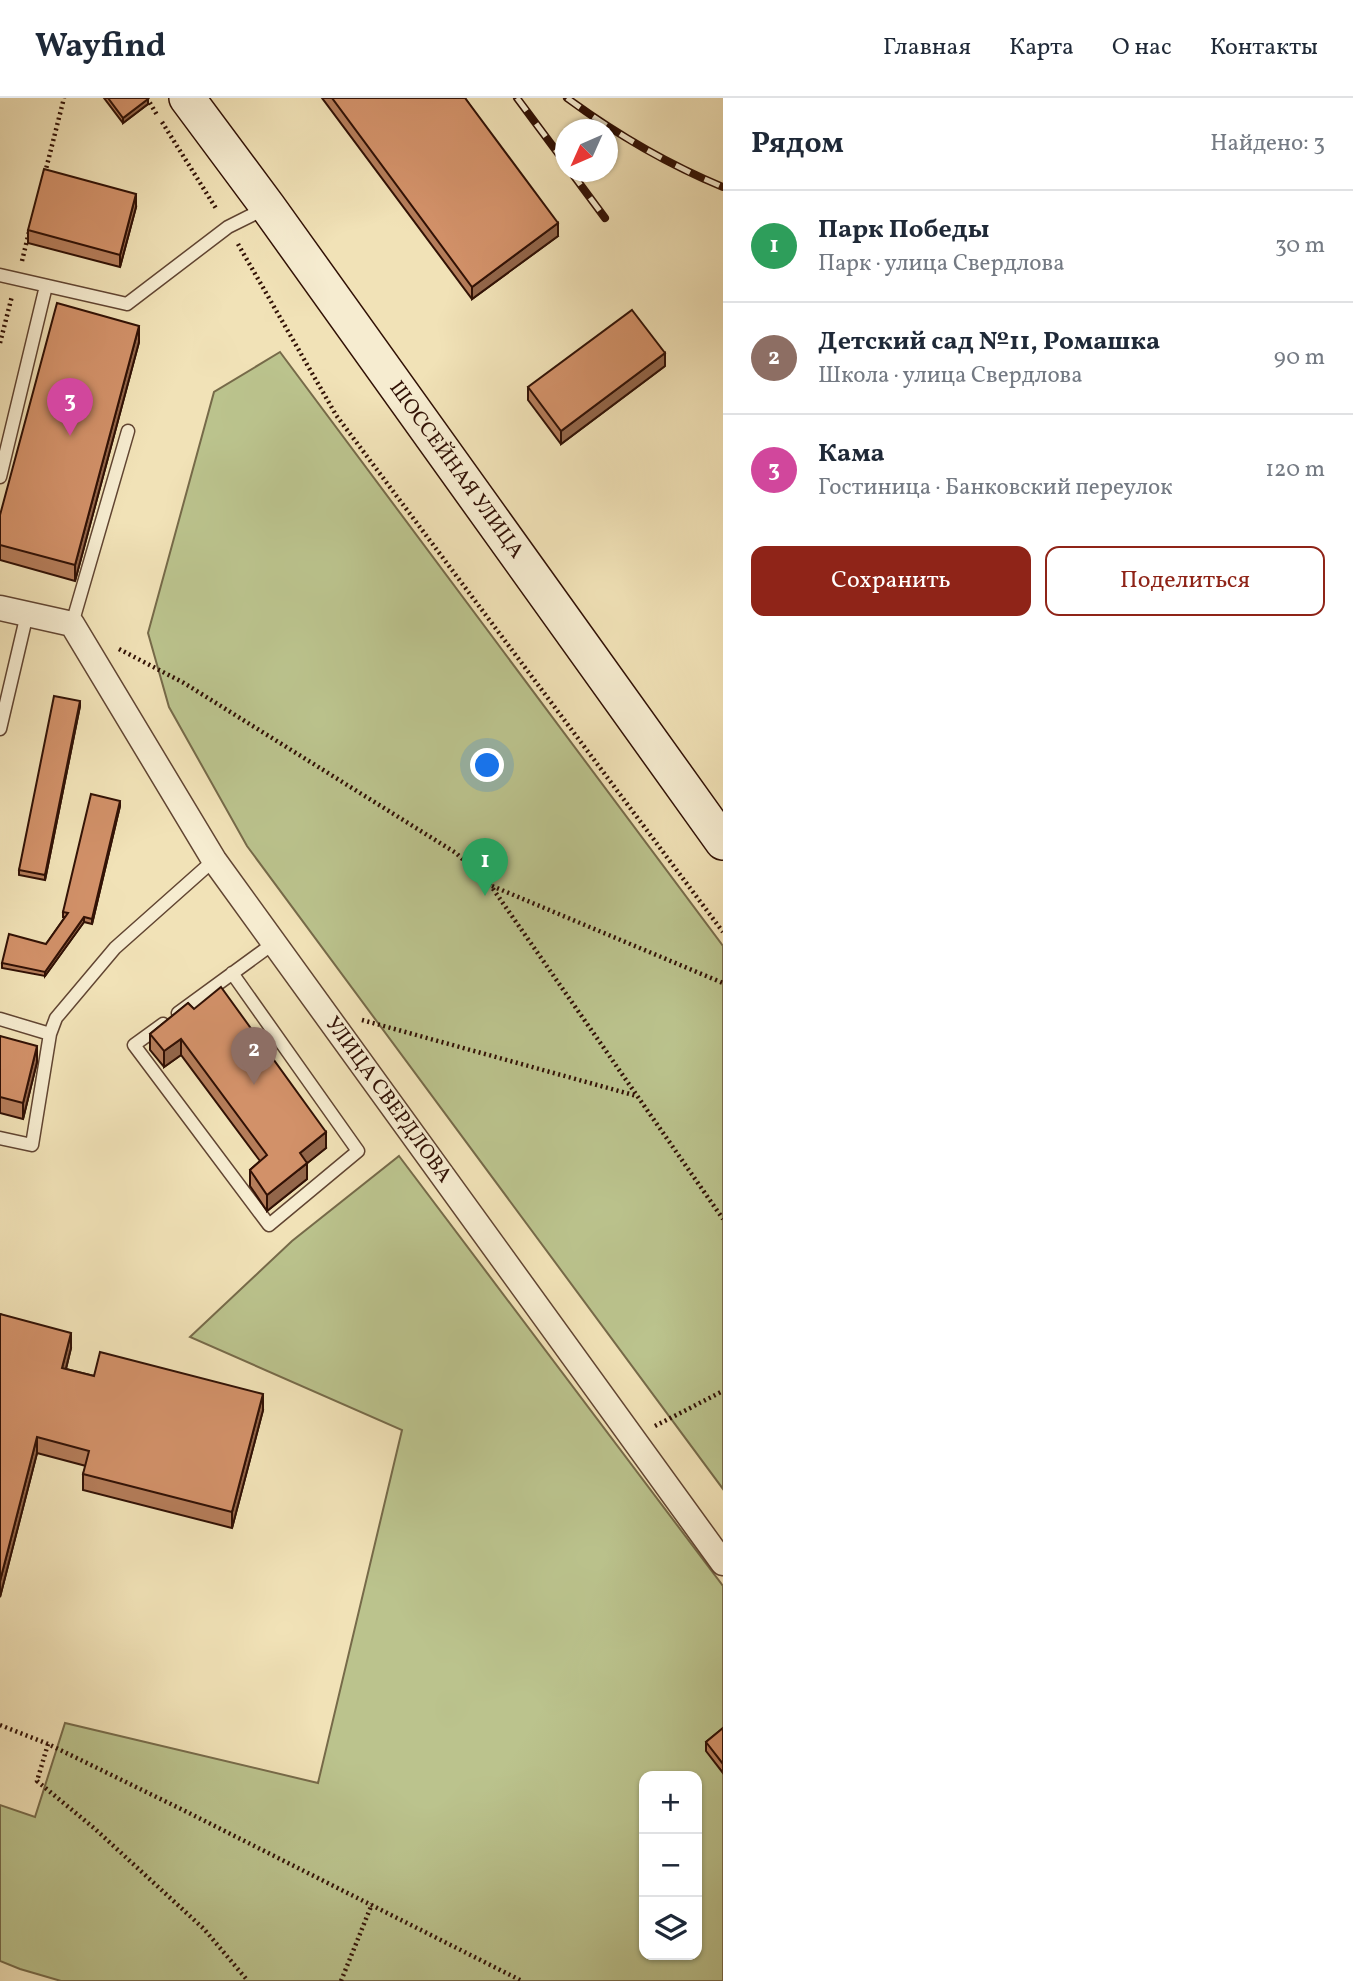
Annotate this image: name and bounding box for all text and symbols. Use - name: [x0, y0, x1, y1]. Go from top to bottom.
- text: Wayfind: [35, 25, 166, 71]
- text: Главная: [883, 31, 971, 65]
- text: Карта: [1009, 31, 1074, 65]
- text: О нас: [1112, 31, 1172, 65]
- text: Контакты: [1210, 31, 1318, 65]
- north arrow: [555, 119, 618, 182]
- text: Рядом: [751, 123, 844, 165]
- text: Найдено: 3: [1210, 128, 1325, 160]
- text: Парк Победы: [818, 212, 989, 248]
- text: 1: [769, 230, 779, 262]
- text: 30 m: [1275, 230, 1325, 262]
- text: Парк · улица Свердлова: [818, 248, 1065, 280]
- text: Детский сад №11, Ромашка: [818, 324, 1160, 360]
- text: 2: [768, 342, 780, 374]
- text: 90 m: [1274, 342, 1325, 374]
- text: Школа · улица Свердлова: [818, 360, 1083, 392]
- street label: ШОССЕЙНАЯ УЛИЦА: [382, 375, 530, 565]
- pin: 3: [47, 378, 93, 436]
- text: Кама: [818, 436, 885, 472]
- text: 3: [768, 454, 780, 486]
- text: 120 m: [1265, 454, 1325, 486]
- text: Гостиница · Банковский переулок: [818, 472, 1172, 504]
- button: Сохранить: [751, 546, 1031, 616]
- button: Поделиться: [1045, 546, 1325, 616]
- your location: [470, 748, 504, 782]
- pin: 1: [462, 838, 508, 896]
- street label: УЛИЦА СВЕРДЛОВА: [318, 1011, 458, 1189]
- pin: 2: [231, 1027, 277, 1085]
- map controls: [639, 1771, 702, 1960]
- button: +: [639, 1771, 702, 1834]
- button: −: [639, 1834, 702, 1897]
- button: layers: [639, 1897, 702, 1960]

